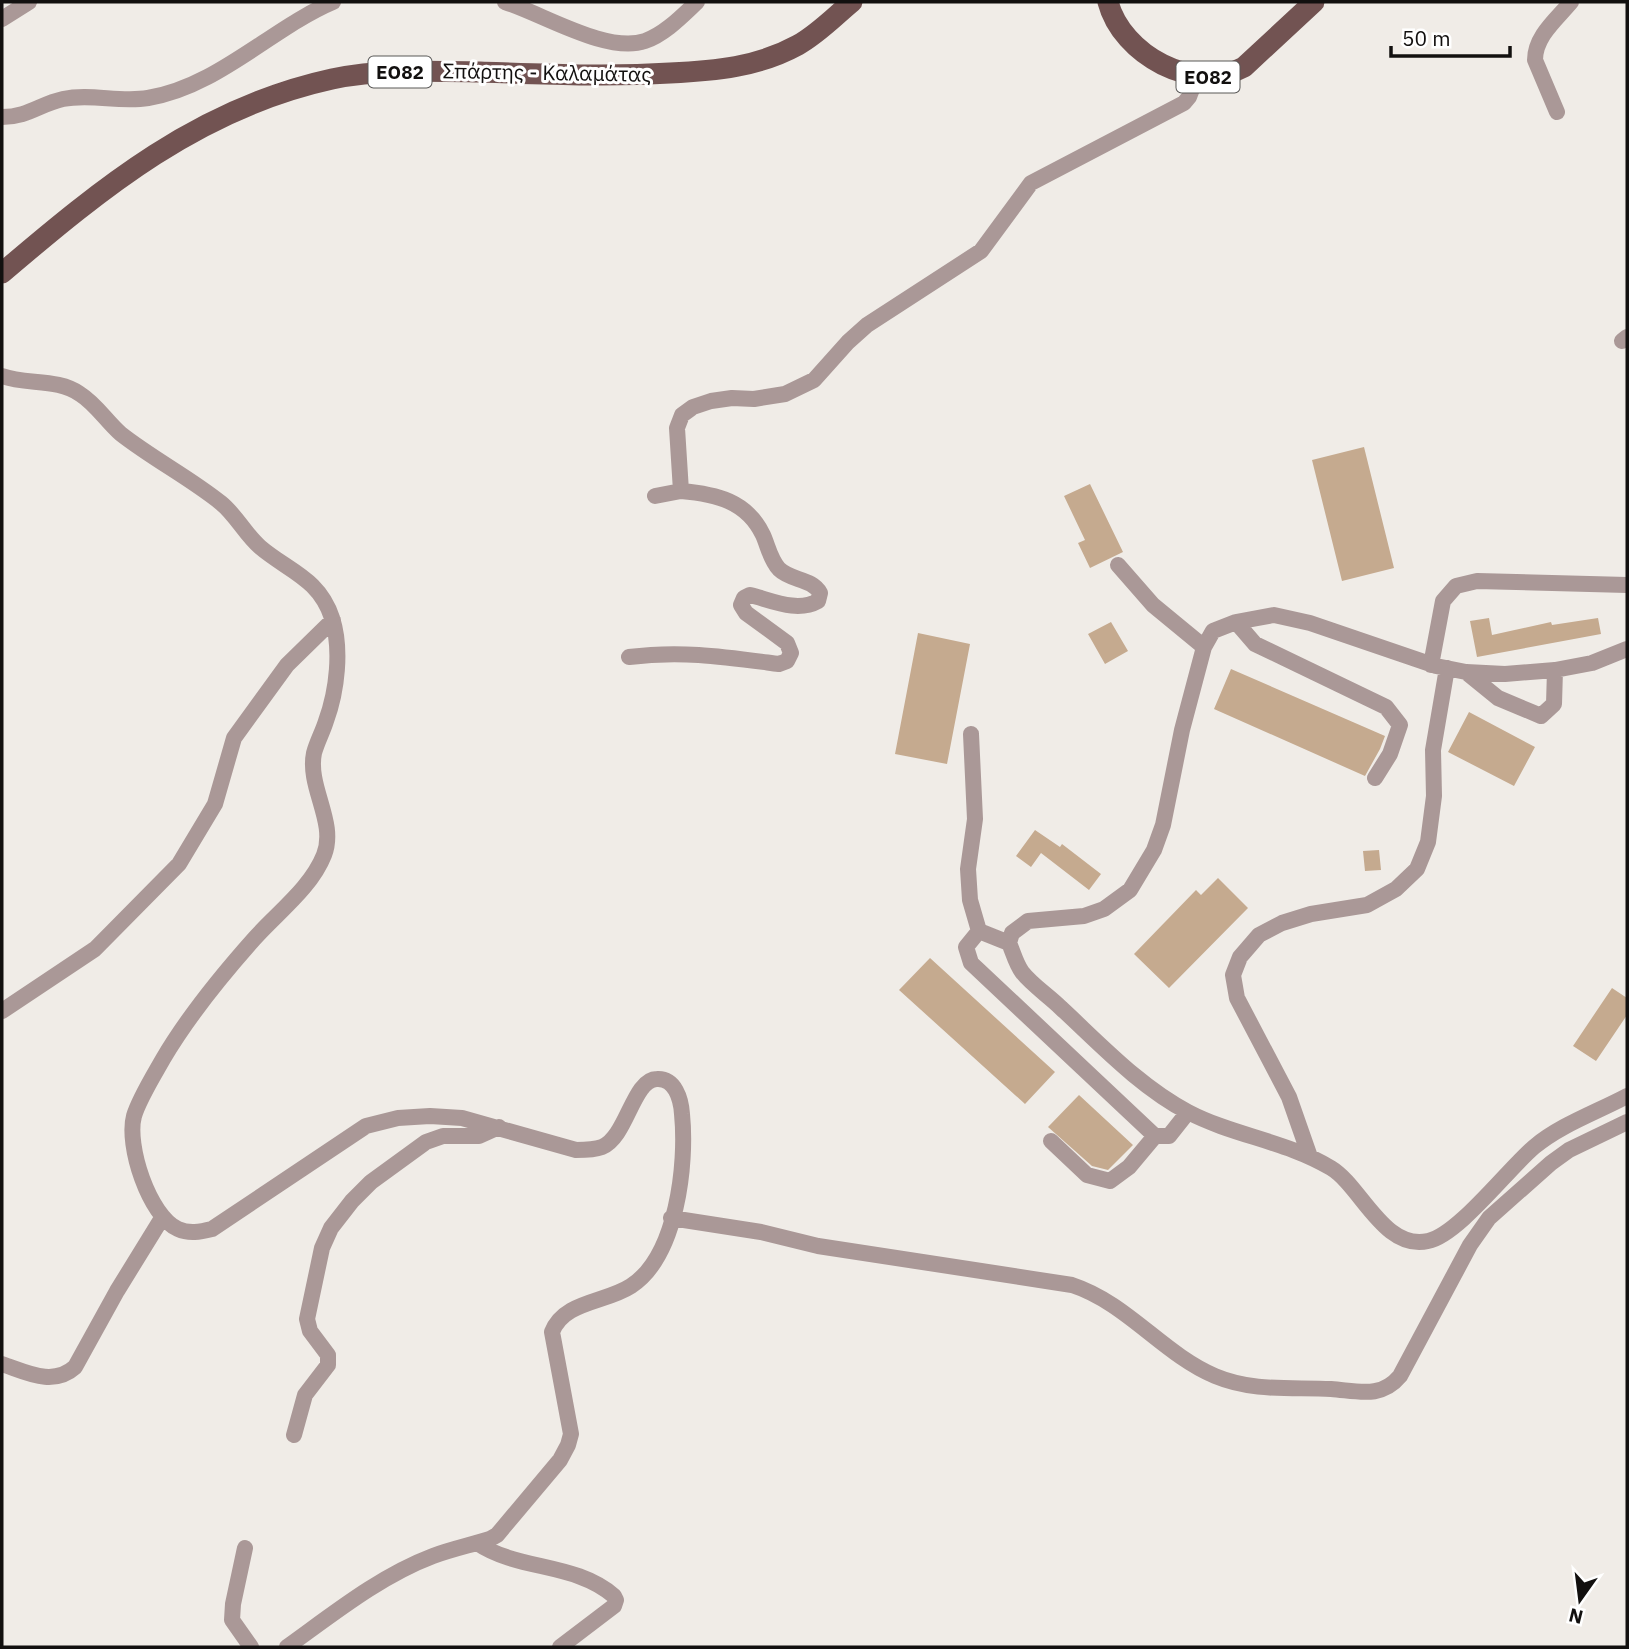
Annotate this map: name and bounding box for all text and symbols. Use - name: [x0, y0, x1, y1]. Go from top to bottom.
- scale bar: [1391, 14, 1510, 58]
- text: 50 m: [1402, 24, 1451, 52]
- street label: Σπάρτης - Καλαμάτας: [442, 56, 652, 88]
- road number: ΕΟ82: [368, 57, 432, 88]
- road number: ΕΟ82: [1176, 61, 1240, 92]
- north arrow: [1545, 1565, 1615, 1635]
- text: N: [1566, 1603, 1585, 1630]

